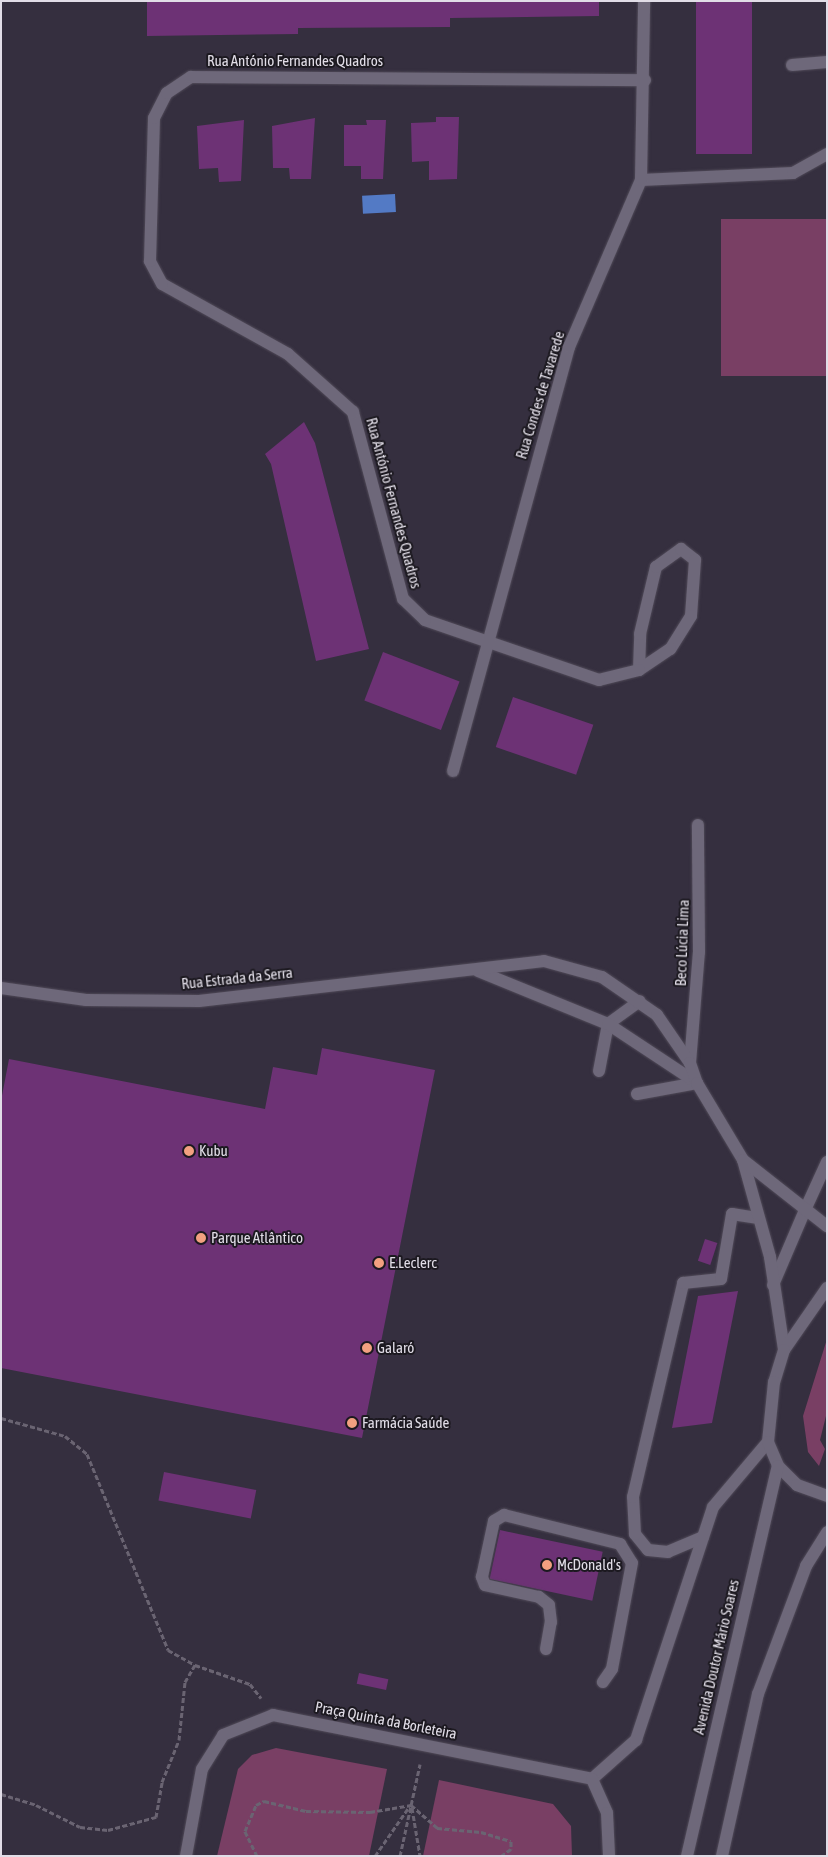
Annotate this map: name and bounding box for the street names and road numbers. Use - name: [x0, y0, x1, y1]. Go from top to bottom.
- street label: Rua António Fernandes Quadros: [207, 52, 383, 70]
- street label: Rua Condes de Tavarede: [512, 329, 568, 461]
- street label: Rua António Fernandes Quadros: [363, 416, 425, 590]
- street label: Beco Lúcia Lima: [671, 899, 693, 987]
- street label: Rua Estrada da Serra: [180, 963, 294, 993]
- street label: Avenida Doutor Mário Soares: [689, 1578, 743, 1736]
- street label: Praça Quinta da Borleteira: [314, 1697, 458, 1743]

